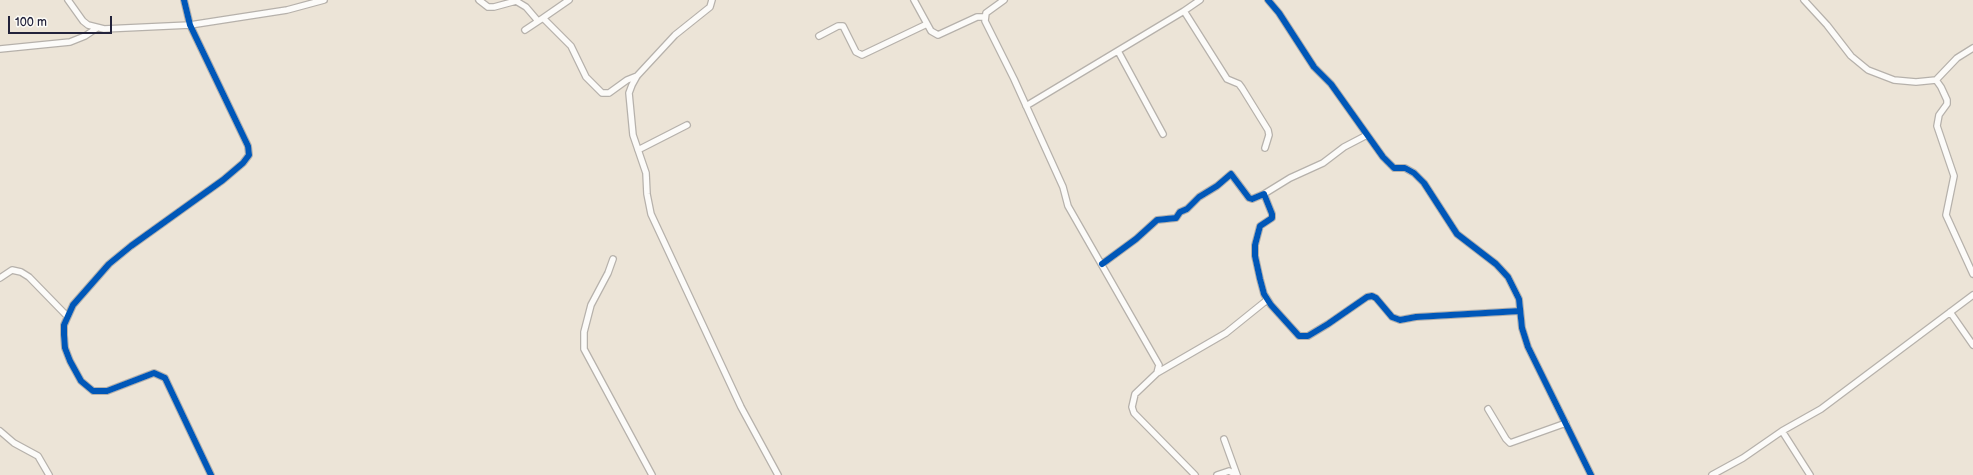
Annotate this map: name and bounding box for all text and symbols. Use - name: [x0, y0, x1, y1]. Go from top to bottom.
- scale bar: [10, 8, 114, 34]
- text: 100 m: [15, 15, 47, 30]

